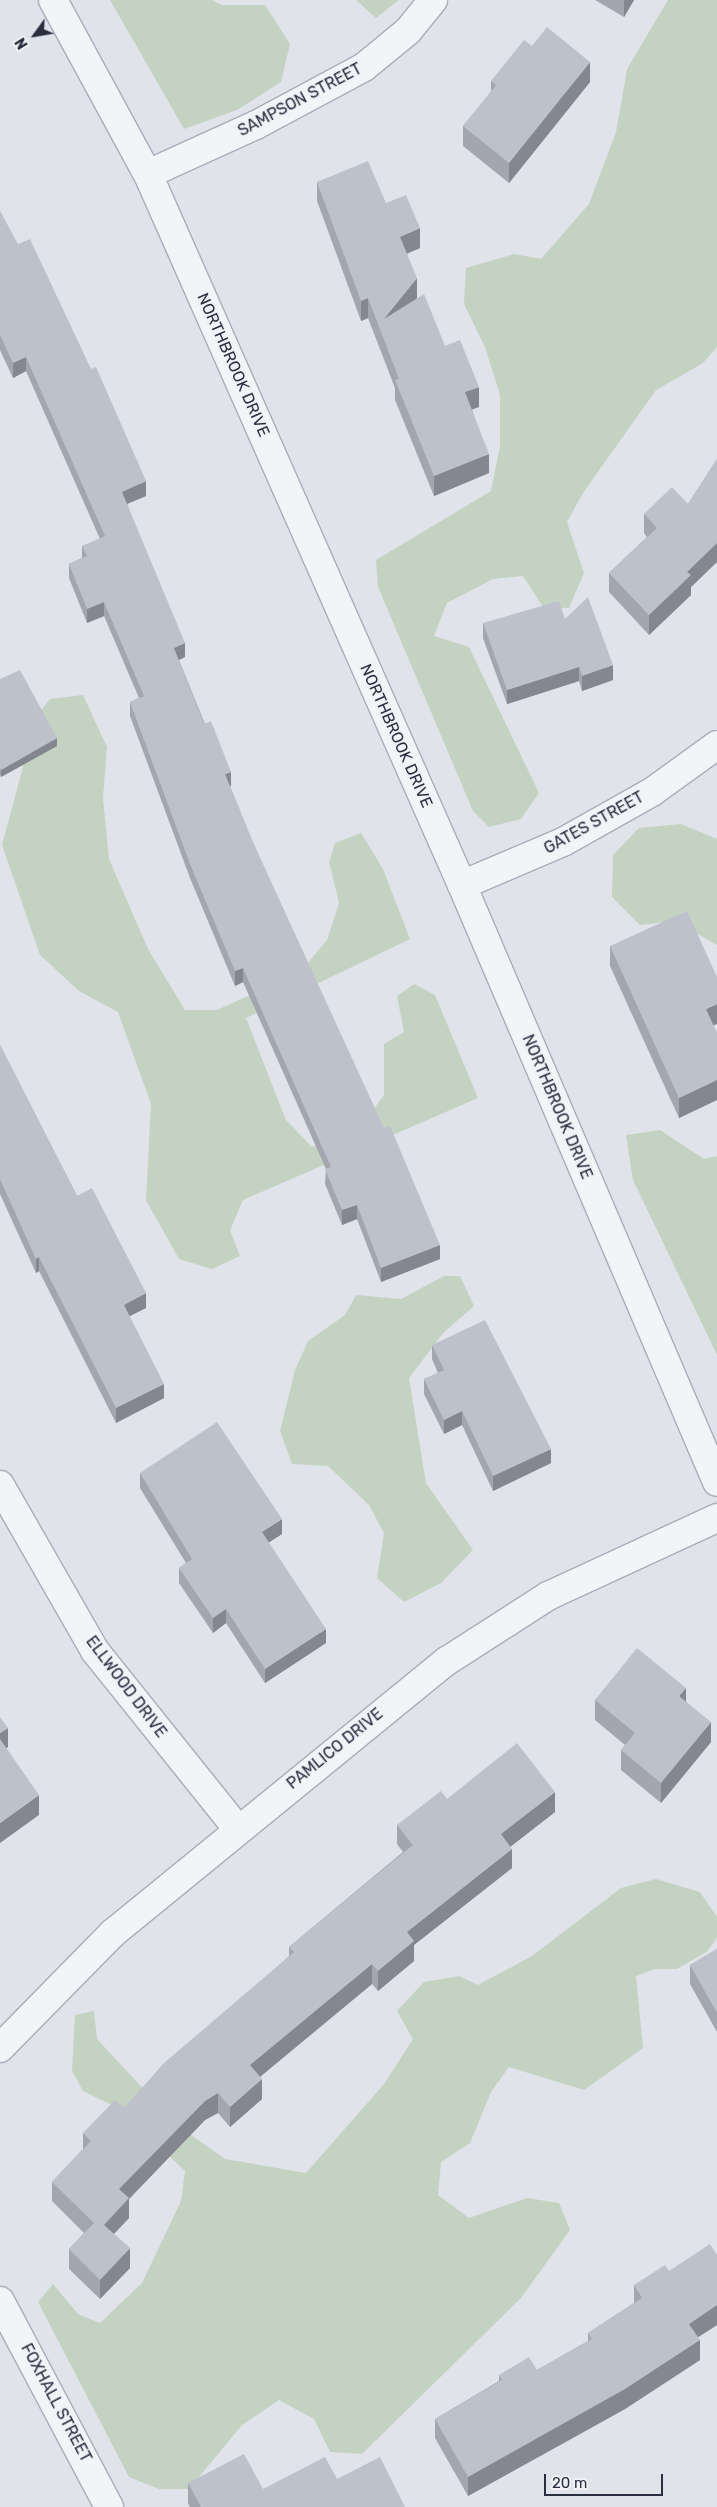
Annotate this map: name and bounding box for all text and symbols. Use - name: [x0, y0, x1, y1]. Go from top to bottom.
- north arrow: [10, 10, 60, 60]
- text: N: [12, 34, 32, 52]
- street label: SAMPSON STREET: [235, 59, 365, 141]
- street label: NORTHBROOK DRIVE: [193, 290, 273, 440]
- street label: NORTHBROOK DRIVE: [356, 661, 436, 811]
- street label: GATES STREET: [541, 788, 647, 858]
- street label: NORTHBROOK DRIVE: [518, 1032, 596, 1182]
- street label: ELLWOOD DRIVE: [82, 1632, 170, 1742]
- street label: PAMLICO DRIVE: [283, 1704, 387, 1794]
- street label: FOXHALL STREET: [17, 2340, 95, 2466]
- scale bar: [547, 2464, 666, 2496]
- text: 20 m: [552, 2474, 587, 2492]

